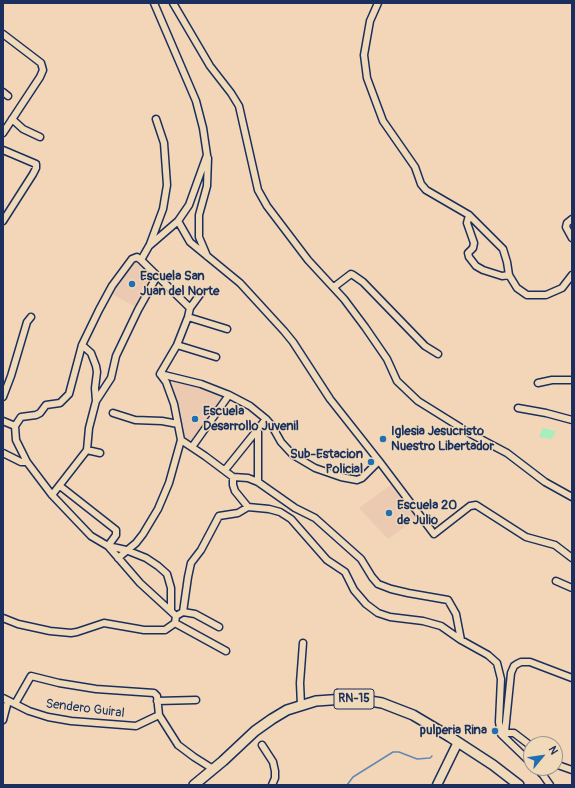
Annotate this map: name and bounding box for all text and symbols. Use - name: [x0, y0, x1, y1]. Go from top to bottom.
- place label: Escuela San Juan del Norte: [140, 269, 219, 300]
- marker: Escuela San Juan del Norte: [127, 279, 137, 289]
- place label: Escuela Desarrollo Juvenil: [203, 404, 299, 435]
- marker: Escuela Desarrollo Juvenil: [190, 414, 200, 424]
- place label: Iglesia Jesucristo Nuestro Libertador: [391, 424, 494, 455]
- marker: Iglesia Jesucristo Nuestro Libertador: [378, 434, 388, 444]
- place label: Sub-Estacion Policial: [290, 447, 363, 478]
- marker: Sub-Estacion Policial: [366, 457, 376, 467]
- place label: Escuela 20 de Julio: [397, 498, 457, 529]
- marker: Escuela 20 de Julio: [384, 508, 394, 518]
- road number: RN-15: [334, 689, 374, 709]
- street label: Sendero Guiral: [45, 696, 125, 722]
- place label: pulperia Rina: [420, 723, 487, 739]
- marker: pulperia Rina: [490, 726, 500, 736]
- north arrow: [523, 736, 563, 776]
- text: N: [546, 744, 561, 757]

